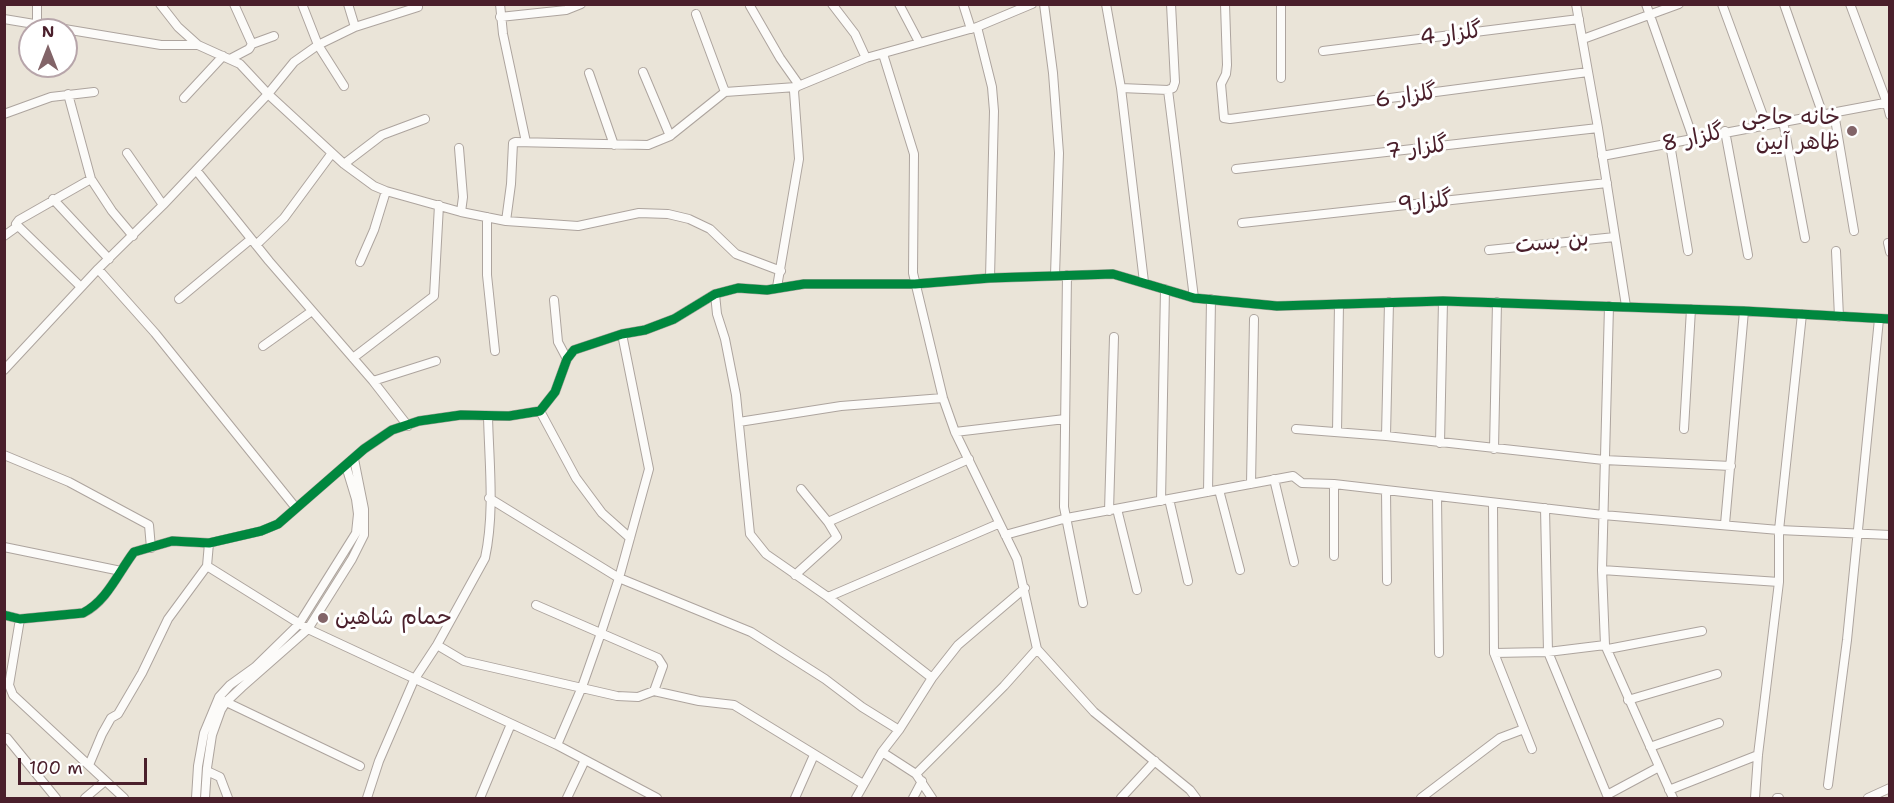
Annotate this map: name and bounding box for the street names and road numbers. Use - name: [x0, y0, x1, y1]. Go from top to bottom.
- street label: گلزار 4: [1418, 18, 1484, 52]
- street label: گلزار 6: [1373, 80, 1439, 114]
- street label: گلزار 8: [1660, 120, 1726, 158]
- street label: گلزار 7: [1384, 132, 1450, 166]
- street label: گلزار9: [1396, 187, 1454, 219]
- street label: بن بست: [1514, 226, 1590, 260]

